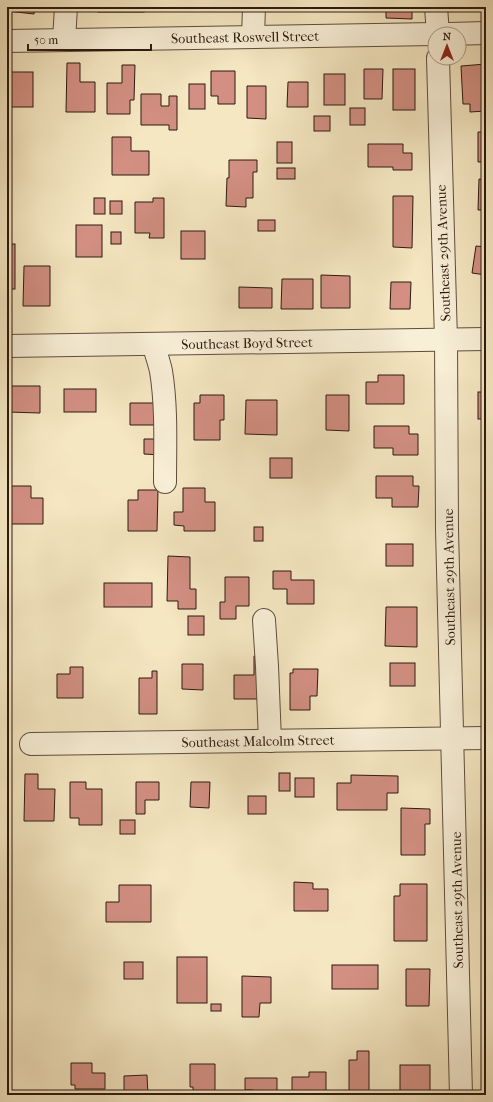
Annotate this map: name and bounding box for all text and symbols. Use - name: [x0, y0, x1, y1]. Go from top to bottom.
- scale bar: [28, 26, 151, 52]
- north arrow: [427, 26, 467, 66]
- street label: Southeast Roswell Street: [171, 28, 319, 47]
- text: N: [443, 30, 452, 43]
- text: 50 m: [34, 33, 58, 47]
- street label: Southeast 29th Avenue: [433, 184, 454, 322]
- street label: Southeast Boyd Street: [181, 334, 313, 353]
- street label: Southeast 29th Avenue: [440, 508, 459, 646]
- street label: Southeast Malcolm Street: [181, 732, 335, 751]
- street label: Southeast 29th Avenue: [448, 831, 467, 969]

